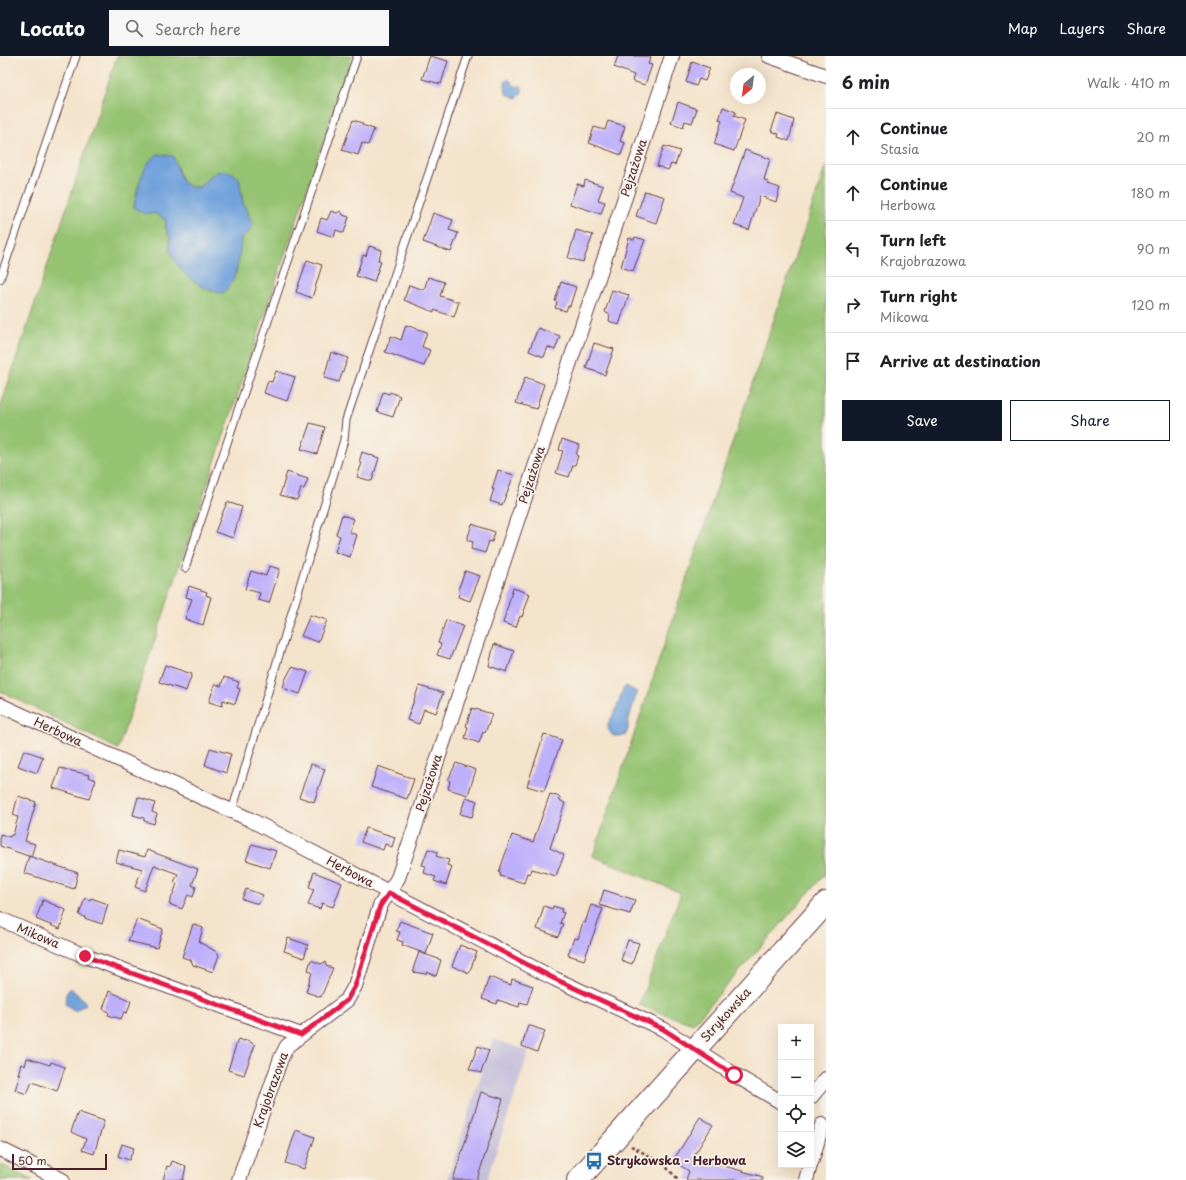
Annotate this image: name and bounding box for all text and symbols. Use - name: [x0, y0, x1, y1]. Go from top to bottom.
- search box: [109, 10, 389, 46]
- text: Locato: [20, 14, 85, 42]
- icon: search: [123, 17, 145, 39]
- text: Search here: [155, 17, 241, 40]
- text: Map: [1008, 18, 1038, 39]
- text: Layers: [1060, 18, 1105, 39]
- text: Share: [1127, 18, 1166, 39]
- north arrow: [730, 68, 766, 104]
- text: 6 min: [842, 69, 890, 95]
- text: Walk · 410 m: [1087, 73, 1170, 92]
- text: Continue: [880, 116, 948, 139]
- icon: ahead: [842, 126, 864, 148]
- text: 20 m: [1136, 127, 1170, 146]
- street label: Pejzażowa: [615, 136, 651, 199]
- text: Stasia: [880, 139, 919, 158]
- text: Continue: [880, 172, 948, 195]
- icon: ahead: [842, 182, 864, 204]
- text: 180 m: [1131, 183, 1170, 202]
- text: Herbowa: [880, 195, 935, 214]
- text: Turn left: [880, 228, 946, 251]
- icon: left: [842, 238, 864, 260]
- text: 90 m: [1137, 239, 1170, 258]
- text: Krajobrazowa: [880, 251, 966, 270]
- text: Turn right: [880, 284, 957, 307]
- icon: right: [842, 294, 864, 316]
- text: 120 m: [1131, 295, 1170, 314]
- text: Mikowa: [880, 307, 929, 326]
- text: Arrive at destination: [880, 349, 1041, 372]
- icon: arrive: [842, 350, 864, 372]
- button: Save: [842, 400, 1002, 441]
- button: Share: [1010, 400, 1170, 441]
- street label: Pejzażowa: [513, 443, 549, 506]
- street label: Herbowa: [31, 712, 86, 750]
- street label: Pejzażowa: [410, 751, 446, 814]
- street label: Herbowa: [324, 851, 378, 891]
- street label: Mikowa: [14, 918, 63, 952]
- route end: [76, 947, 94, 965]
- street label: Strykowska: [696, 983, 755, 1046]
- map controls: [778, 1024, 814, 1168]
- button: +: [778, 1024, 814, 1060]
- street label: Krajobrazowa: [248, 1049, 292, 1130]
- button: −: [778, 1060, 814, 1096]
- route start: [725, 1066, 743, 1084]
- button: locate: [778, 1096, 814, 1132]
- button: layers: [778, 1132, 814, 1168]
- bus stop icon: Strykowska - Herbowa: [584, 1151, 604, 1171]
- place label: Strykowska - Herbowa: [607, 1151, 746, 1169]
- scale bar: [12, 1152, 107, 1171]
- text: 50 m: [18, 1152, 47, 1169]

